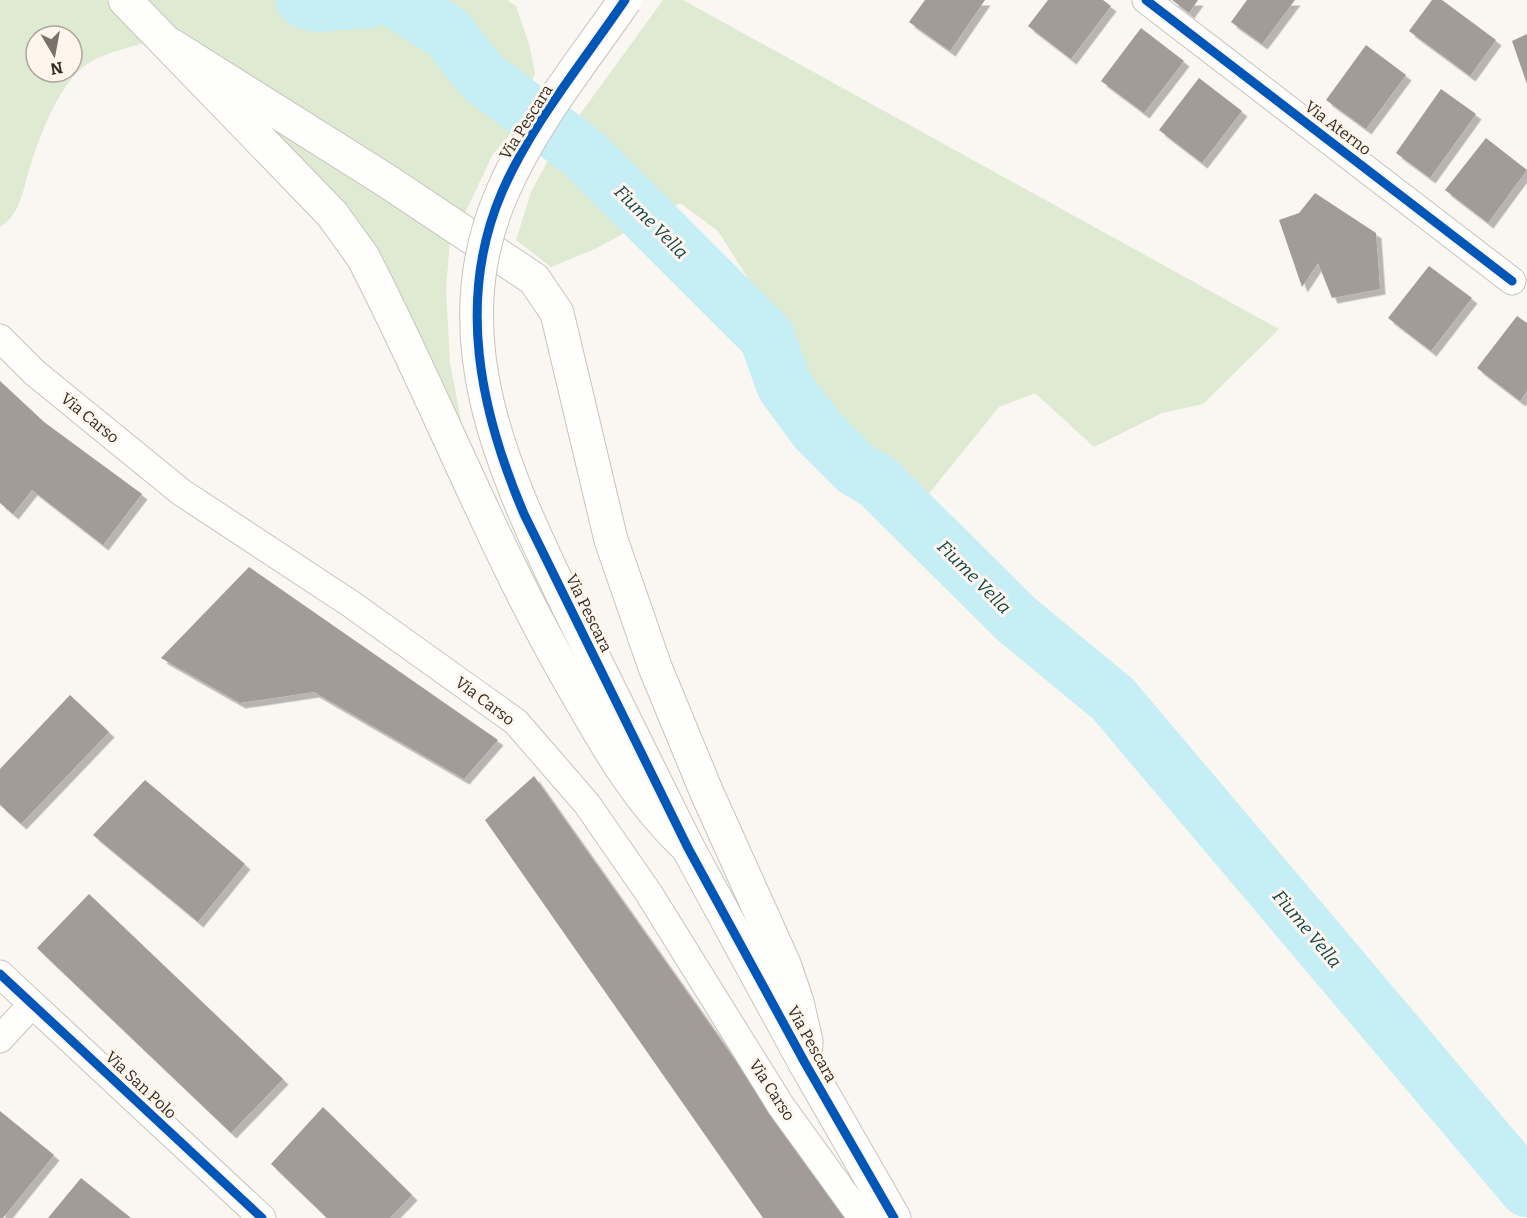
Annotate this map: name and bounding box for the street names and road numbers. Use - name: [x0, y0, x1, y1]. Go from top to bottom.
- street label: Via Pescara: [496, 81, 557, 163]
- street label: Via Aterno: [1301, 97, 1375, 159]
- street label: Via Carso: [57, 389, 123, 447]
- street label: Via Pescara: [562, 571, 616, 655]
- street label: Via Carso: [452, 673, 518, 729]
- street label: Via Pescara: [783, 1002, 841, 1086]
- street label: Via San Polo: [101, 1047, 181, 1123]
- street label: Via Carso: [745, 1056, 799, 1124]

